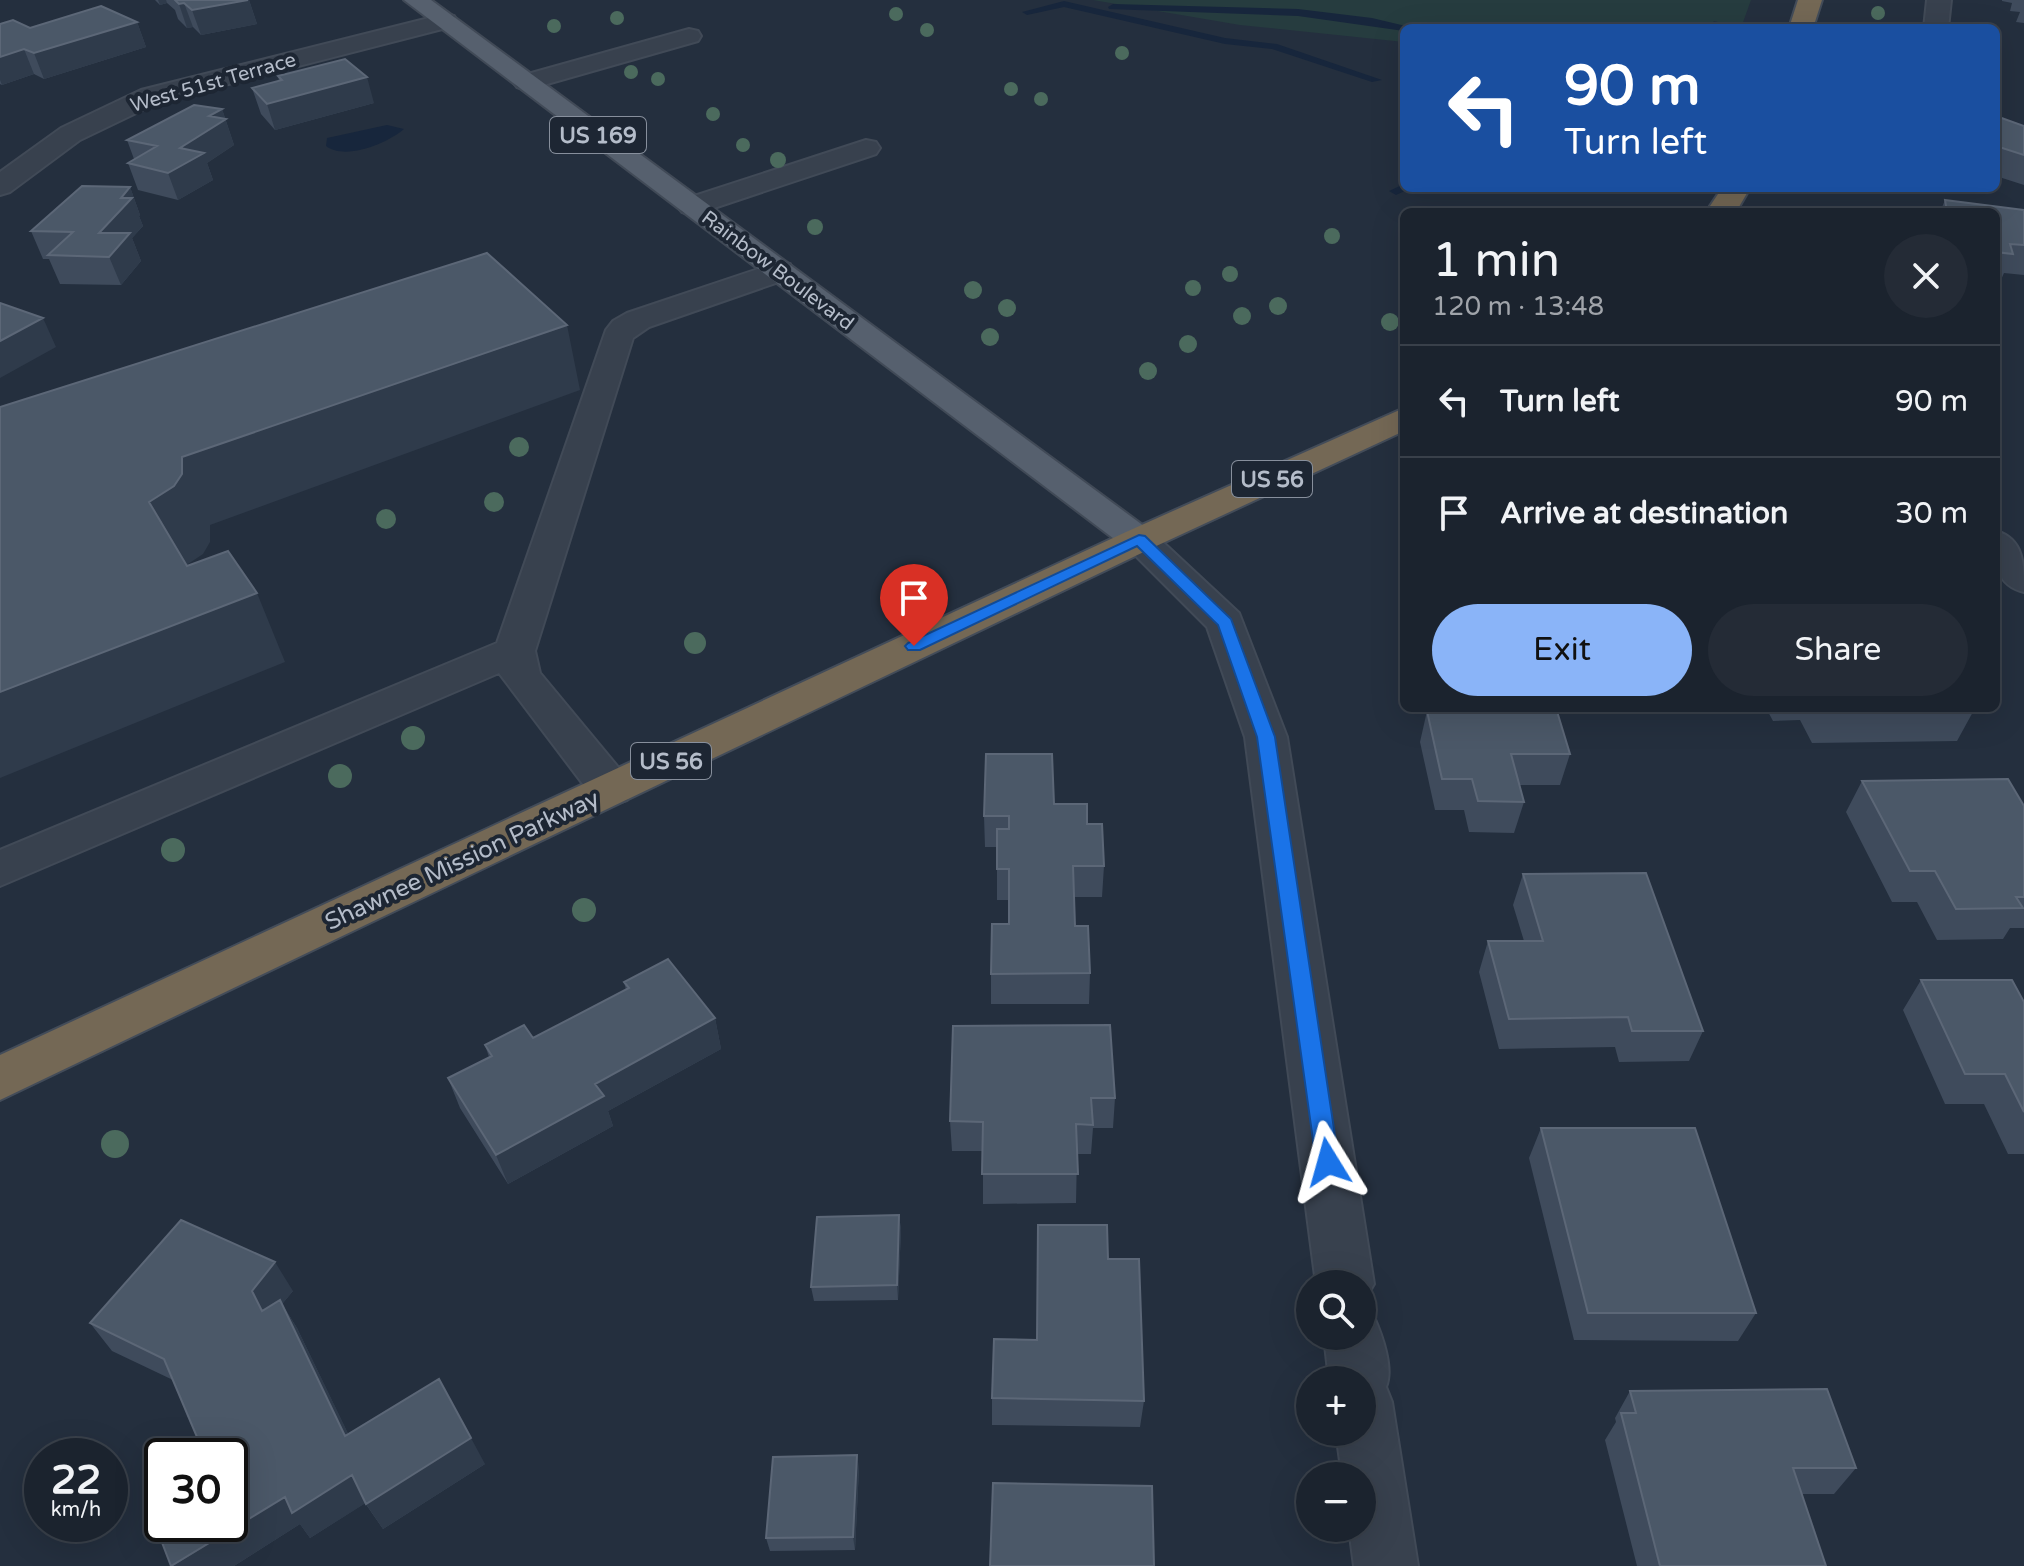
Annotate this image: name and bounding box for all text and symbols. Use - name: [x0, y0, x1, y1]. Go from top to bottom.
- street label: West 51st Terrace: [128, 48, 299, 118]
- text: 90 m: [1564, 53, 1700, 120]
- icon: left: [1432, 56, 1536, 160]
- road number: US 169: [550, 117, 646, 153]
- text: Turn left: [1564, 121, 1707, 164]
- street label: Rainbow Boulevard: [697, 206, 858, 336]
- text: 1 min: [1432, 232, 1560, 290]
- button: close: [1884, 234, 1968, 318]
- text: 120 m · 13:48: [1432, 291, 1604, 322]
- icon: left: [1432, 379, 1476, 423]
- text: Turn left: [1500, 383, 1619, 420]
- text: 90 m: [1895, 383, 1968, 420]
- road number: US 56: [1232, 461, 1312, 497]
- icon: arrive: [1432, 491, 1476, 535]
- text: Arrive at destination: [1500, 495, 1788, 532]
- text: 30 m: [1895, 495, 1968, 532]
- pin: [880, 564, 948, 646]
- icon: arrive: [892, 576, 936, 620]
- button: Exit: [1432, 604, 1692, 696]
- button: Share: [1708, 604, 1968, 696]
- road number: US 56: [631, 743, 711, 779]
- street label: Shawnee Mission Parkway: [321, 784, 604, 937]
- position arrow: [1286, 1120, 1370, 1204]
- map controls: [1296, 1270, 1376, 1542]
- button: search: [1296, 1270, 1376, 1350]
- button: +: [1296, 1366, 1376, 1446]
- speed limit sign: 30: [144, 1438, 248, 1542]
- text: 22: [51, 1456, 101, 1504]
- button: −: [1296, 1462, 1376, 1542]
- text: km/h: [51, 1498, 101, 1522]

